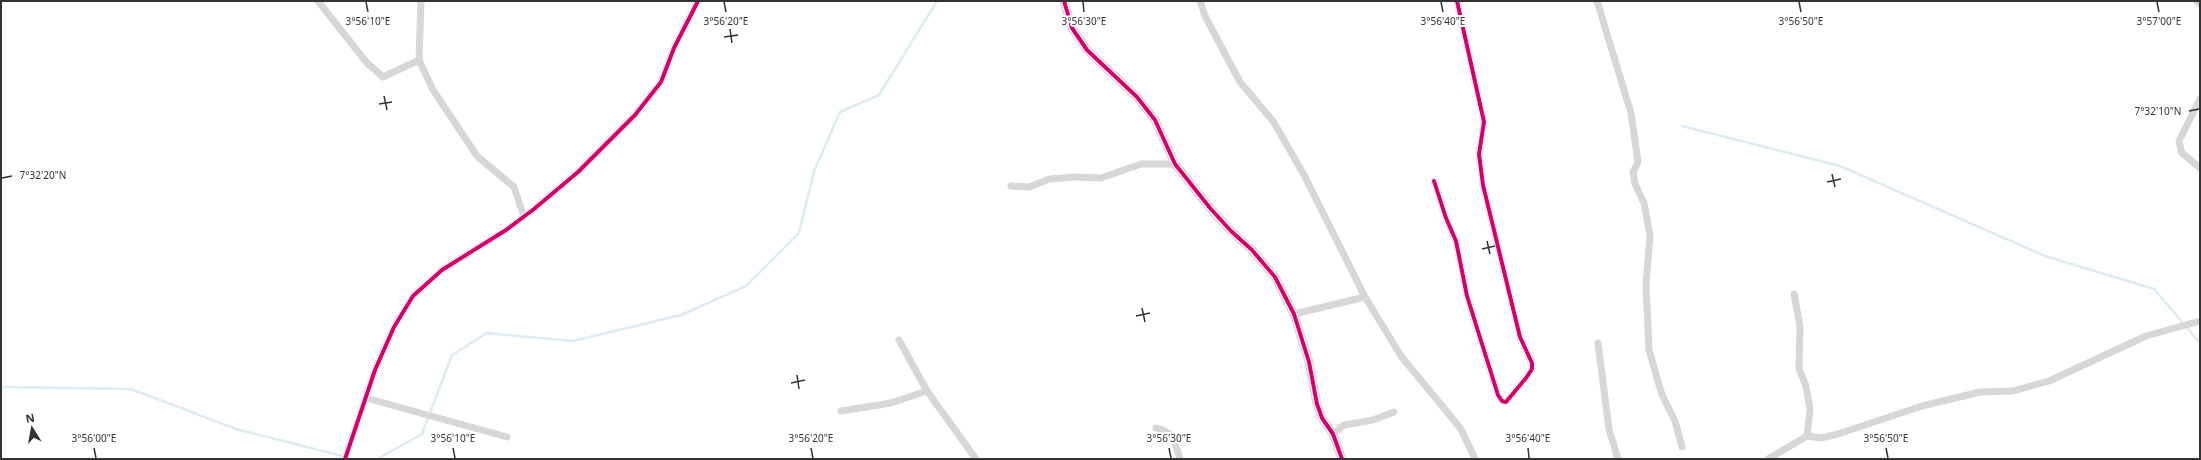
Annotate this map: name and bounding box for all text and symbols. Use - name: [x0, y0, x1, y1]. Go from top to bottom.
- text: 3°56'10"E: [346, 14, 390, 28]
- text: 3°56'20"E: [704, 14, 748, 28]
- text: 3°56'30"E: [1062, 14, 1106, 28]
- text: 3°56'40"E: [1421, 14, 1465, 28]
- text: 3°56'50"E: [1779, 14, 1823, 28]
- text: 3°57'00"E: [2137, 14, 2181, 28]
- text: 7°32'10"N: [2135, 104, 2181, 118]
- text: 7°32'20"N: [20, 168, 66, 182]
- north arrow: [12, 408, 52, 448]
- text: N: [24, 409, 36, 426]
- text: 3°56'00"E: [72, 431, 116, 445]
- text: 3°56'10"E: [431, 431, 475, 445]
- text: 3°56'20"E: [789, 431, 833, 445]
- text: 3°56'30"E: [1147, 431, 1191, 445]
- text: 3°56'40"E: [1506, 431, 1550, 445]
- text: 3°56'50"E: [1864, 431, 1908, 445]

